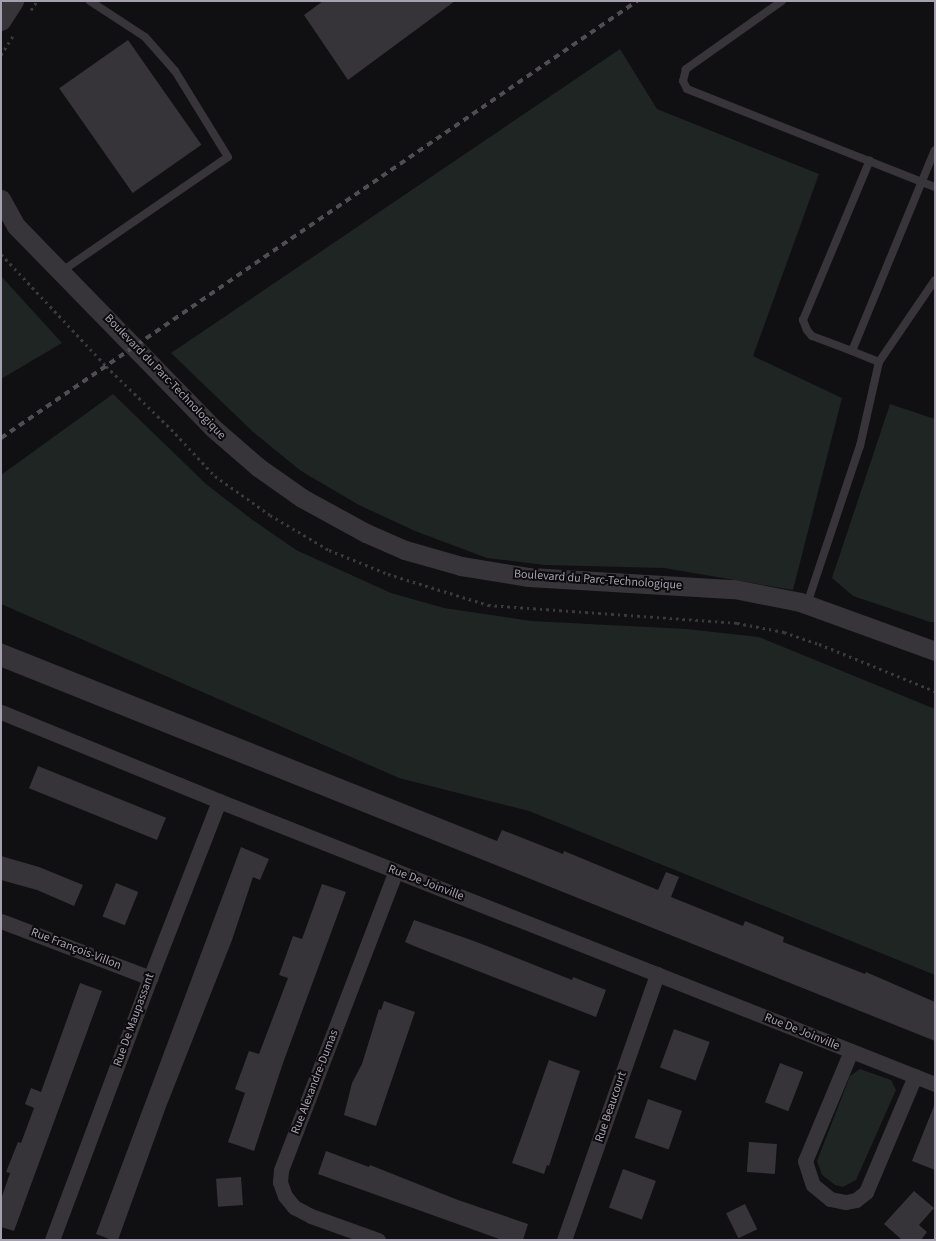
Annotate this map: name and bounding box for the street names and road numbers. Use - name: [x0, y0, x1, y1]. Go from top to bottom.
- street label: Boulevard du Parc-Technologique: [101, 311, 229, 443]
- street label: Boulevard du Parc-Technologique: [514, 567, 682, 593]
- street label: Rue De Joinville: [386, 862, 466, 904]
- street label: Rue François-Villon: [29, 925, 123, 973]
- street label: Rue De Maupassant: [110, 971, 158, 1069]
- street label: Rue De Joinville: [762, 1010, 842, 1054]
- street label: Rue Alexandre-Dumas: [288, 1028, 342, 1136]
- street label: Rue Beaucourt: [592, 1070, 630, 1144]

